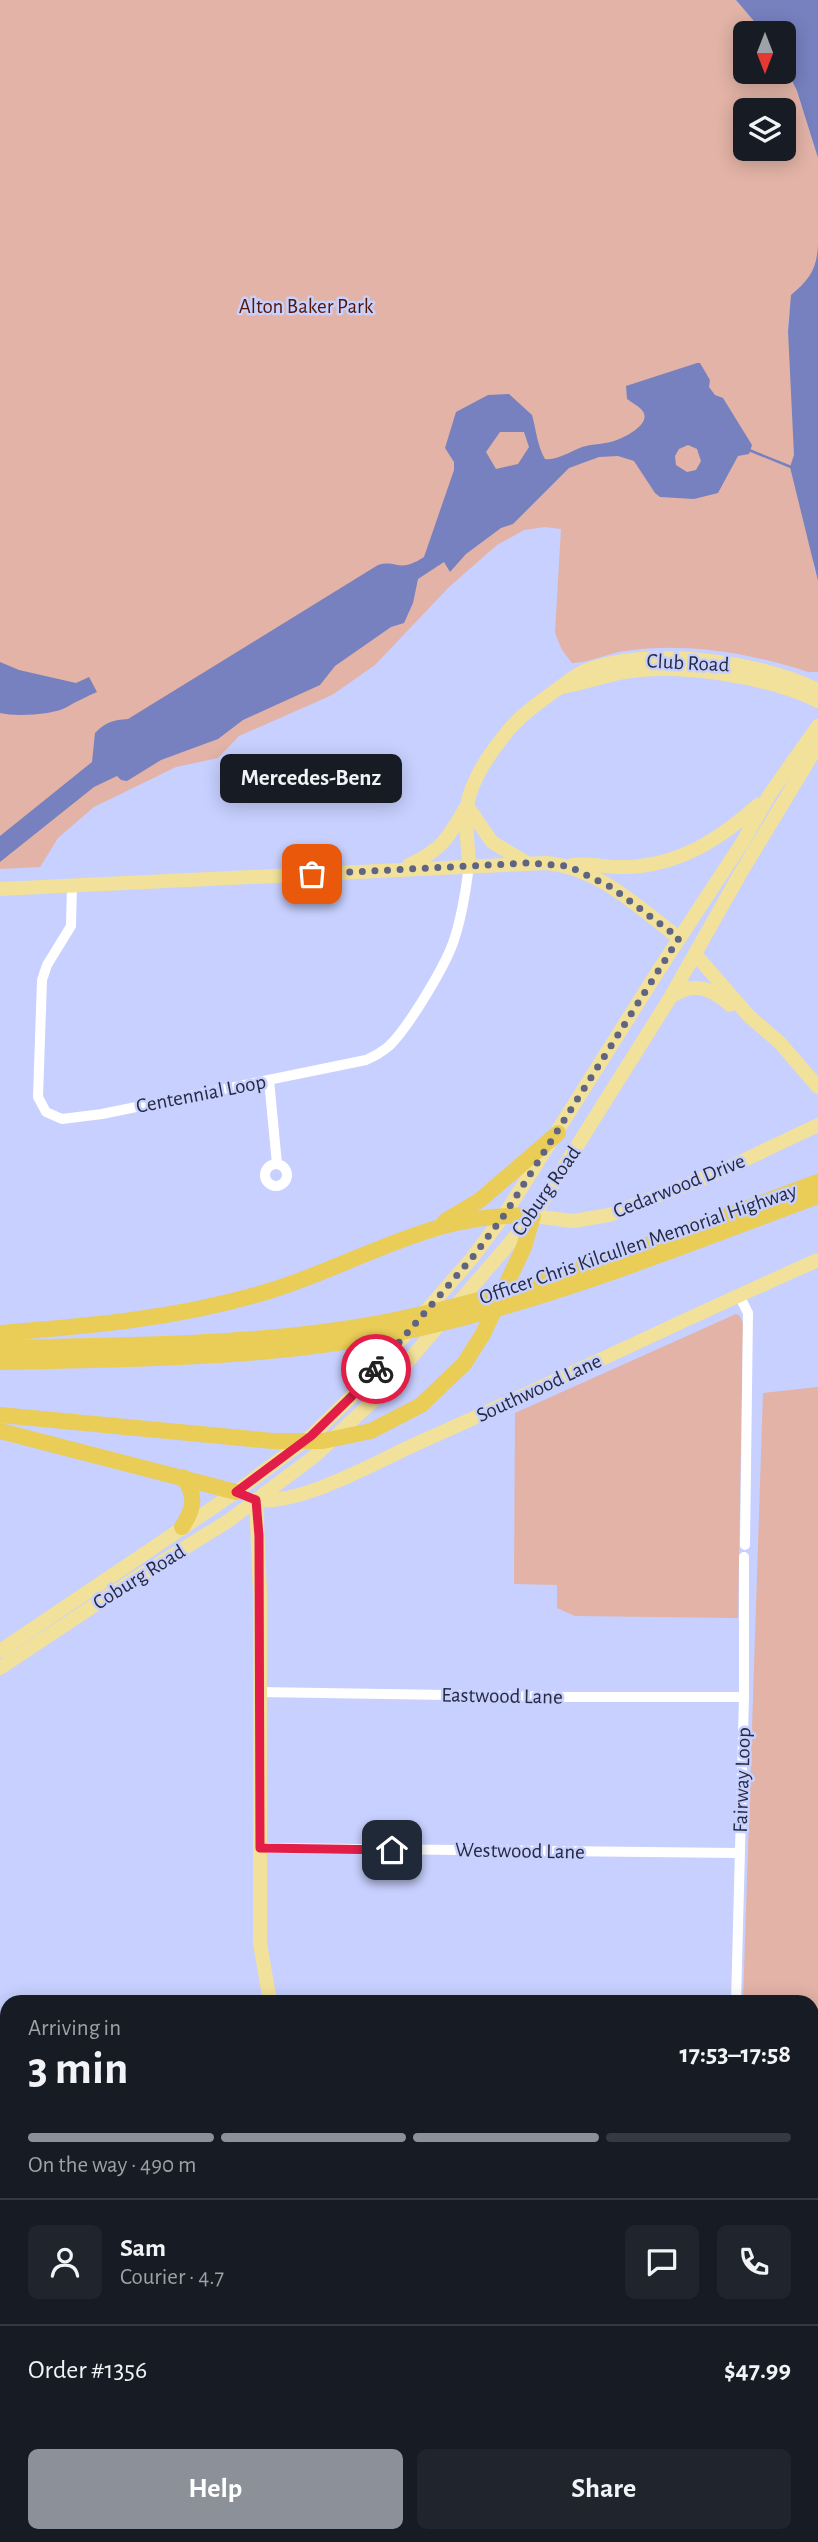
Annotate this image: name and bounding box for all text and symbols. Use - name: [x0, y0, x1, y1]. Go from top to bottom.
- north arrow: [733, 21, 796, 84]
- map controls: [733, 21, 796, 161]
- button: layers: [733, 98, 796, 161]
- park label: Alton Baker Park: [239, 296, 374, 317]
- street label: Club Road: [646, 650, 730, 676]
- callout: Mercedes-Benz: [221, 755, 403, 804]
- text: Mercedes-Benz: [241, 767, 381, 790]
- pin: [282, 844, 342, 904]
- icon: bag: [293, 855, 331, 893]
- street label: Centennial Loop: [134, 1071, 268, 1117]
- street label: Coburg Road: [507, 1142, 585, 1240]
- street label: Cedarwood Drive: [610, 1150, 748, 1222]
- street label: Officer Chris Kilcullen Memorial Highway: [477, 1180, 800, 1308]
- courier: [341, 1334, 411, 1404]
- icon: bike: [357, 1350, 395, 1388]
- street label: Southwood Lane: [473, 1350, 605, 1426]
- street label: Coburg Road: [89, 1540, 189, 1614]
- street label: Eastwood Lane: [441, 1684, 563, 1708]
- street label: Fairway Loop: [730, 1727, 754, 1833]
- pin: [362, 1820, 422, 1880]
- icon: home: [373, 1831, 411, 1869]
- street label: Westwood Lane: [455, 1839, 585, 1863]
- text: Arriving in: [28, 2017, 121, 2040]
- text: 17:53–17:58: [679, 2041, 791, 2067]
- text: 3 min: [28, 2046, 128, 2092]
- text: On the way · 490 m: [28, 2154, 196, 2177]
- button: person: [28, 2225, 102, 2299]
- button: chat: [625, 2225, 699, 2299]
- button: phone: [717, 2225, 791, 2299]
- text: Sam: [120, 2235, 166, 2261]
- text: Courier · 4.7: [120, 2266, 224, 2289]
- text: Order #1356: [28, 2357, 147, 2383]
- text: $47.99: [724, 2357, 791, 2383]
- button: Help: [28, 2449, 403, 2529]
- button: Share: [417, 2449, 791, 2529]

